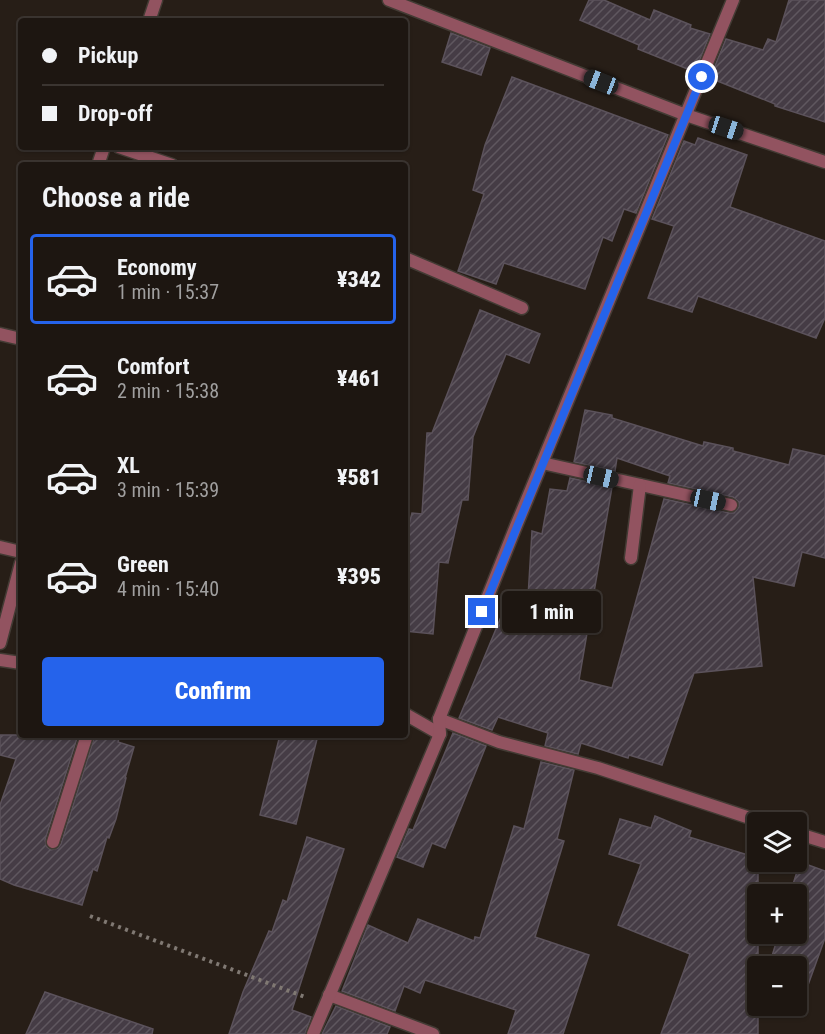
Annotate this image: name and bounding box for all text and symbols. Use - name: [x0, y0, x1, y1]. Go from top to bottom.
- text: Pickup: [78, 43, 138, 68]
- route start: [688, 63, 715, 90]
- car: [581, 67, 621, 97]
- text: Drop-off: [78, 101, 152, 126]
- car: [706, 114, 746, 142]
- text: Choose a ride: [42, 182, 190, 214]
- icon: car: [45, 252, 99, 306]
- text: Economy: [117, 255, 197, 280]
- text: ¥342: [337, 267, 381, 292]
- text: 1 min · 15:37: [117, 280, 219, 304]
- icon: car: [45, 351, 99, 405]
- text: Comfort: [117, 354, 190, 379]
- text: ¥461: [337, 366, 381, 391]
- text: 2 min · 15:38: [117, 379, 219, 403]
- icon: car: [45, 450, 99, 504]
- text: XL: [117, 453, 140, 478]
- car: [581, 464, 621, 490]
- text: ¥581: [337, 465, 381, 490]
- text: 3 min · 15:39: [117, 478, 219, 502]
- car: [689, 487, 727, 513]
- icon: car: [45, 549, 99, 603]
- text: Green: [117, 552, 169, 577]
- text: ¥395: [337, 564, 381, 589]
- text: 4 min · 15:40: [117, 577, 219, 601]
- callout: 1 min: [503, 591, 602, 633]
- route end: [468, 598, 495, 625]
- text: 1 min: [529, 600, 574, 624]
- button: Confirm: [42, 657, 384, 726]
- map controls: [747, 812, 807, 1016]
- button: layers: [747, 812, 807, 872]
- button: +: [747, 884, 807, 944]
- button: −: [747, 956, 807, 1016]

